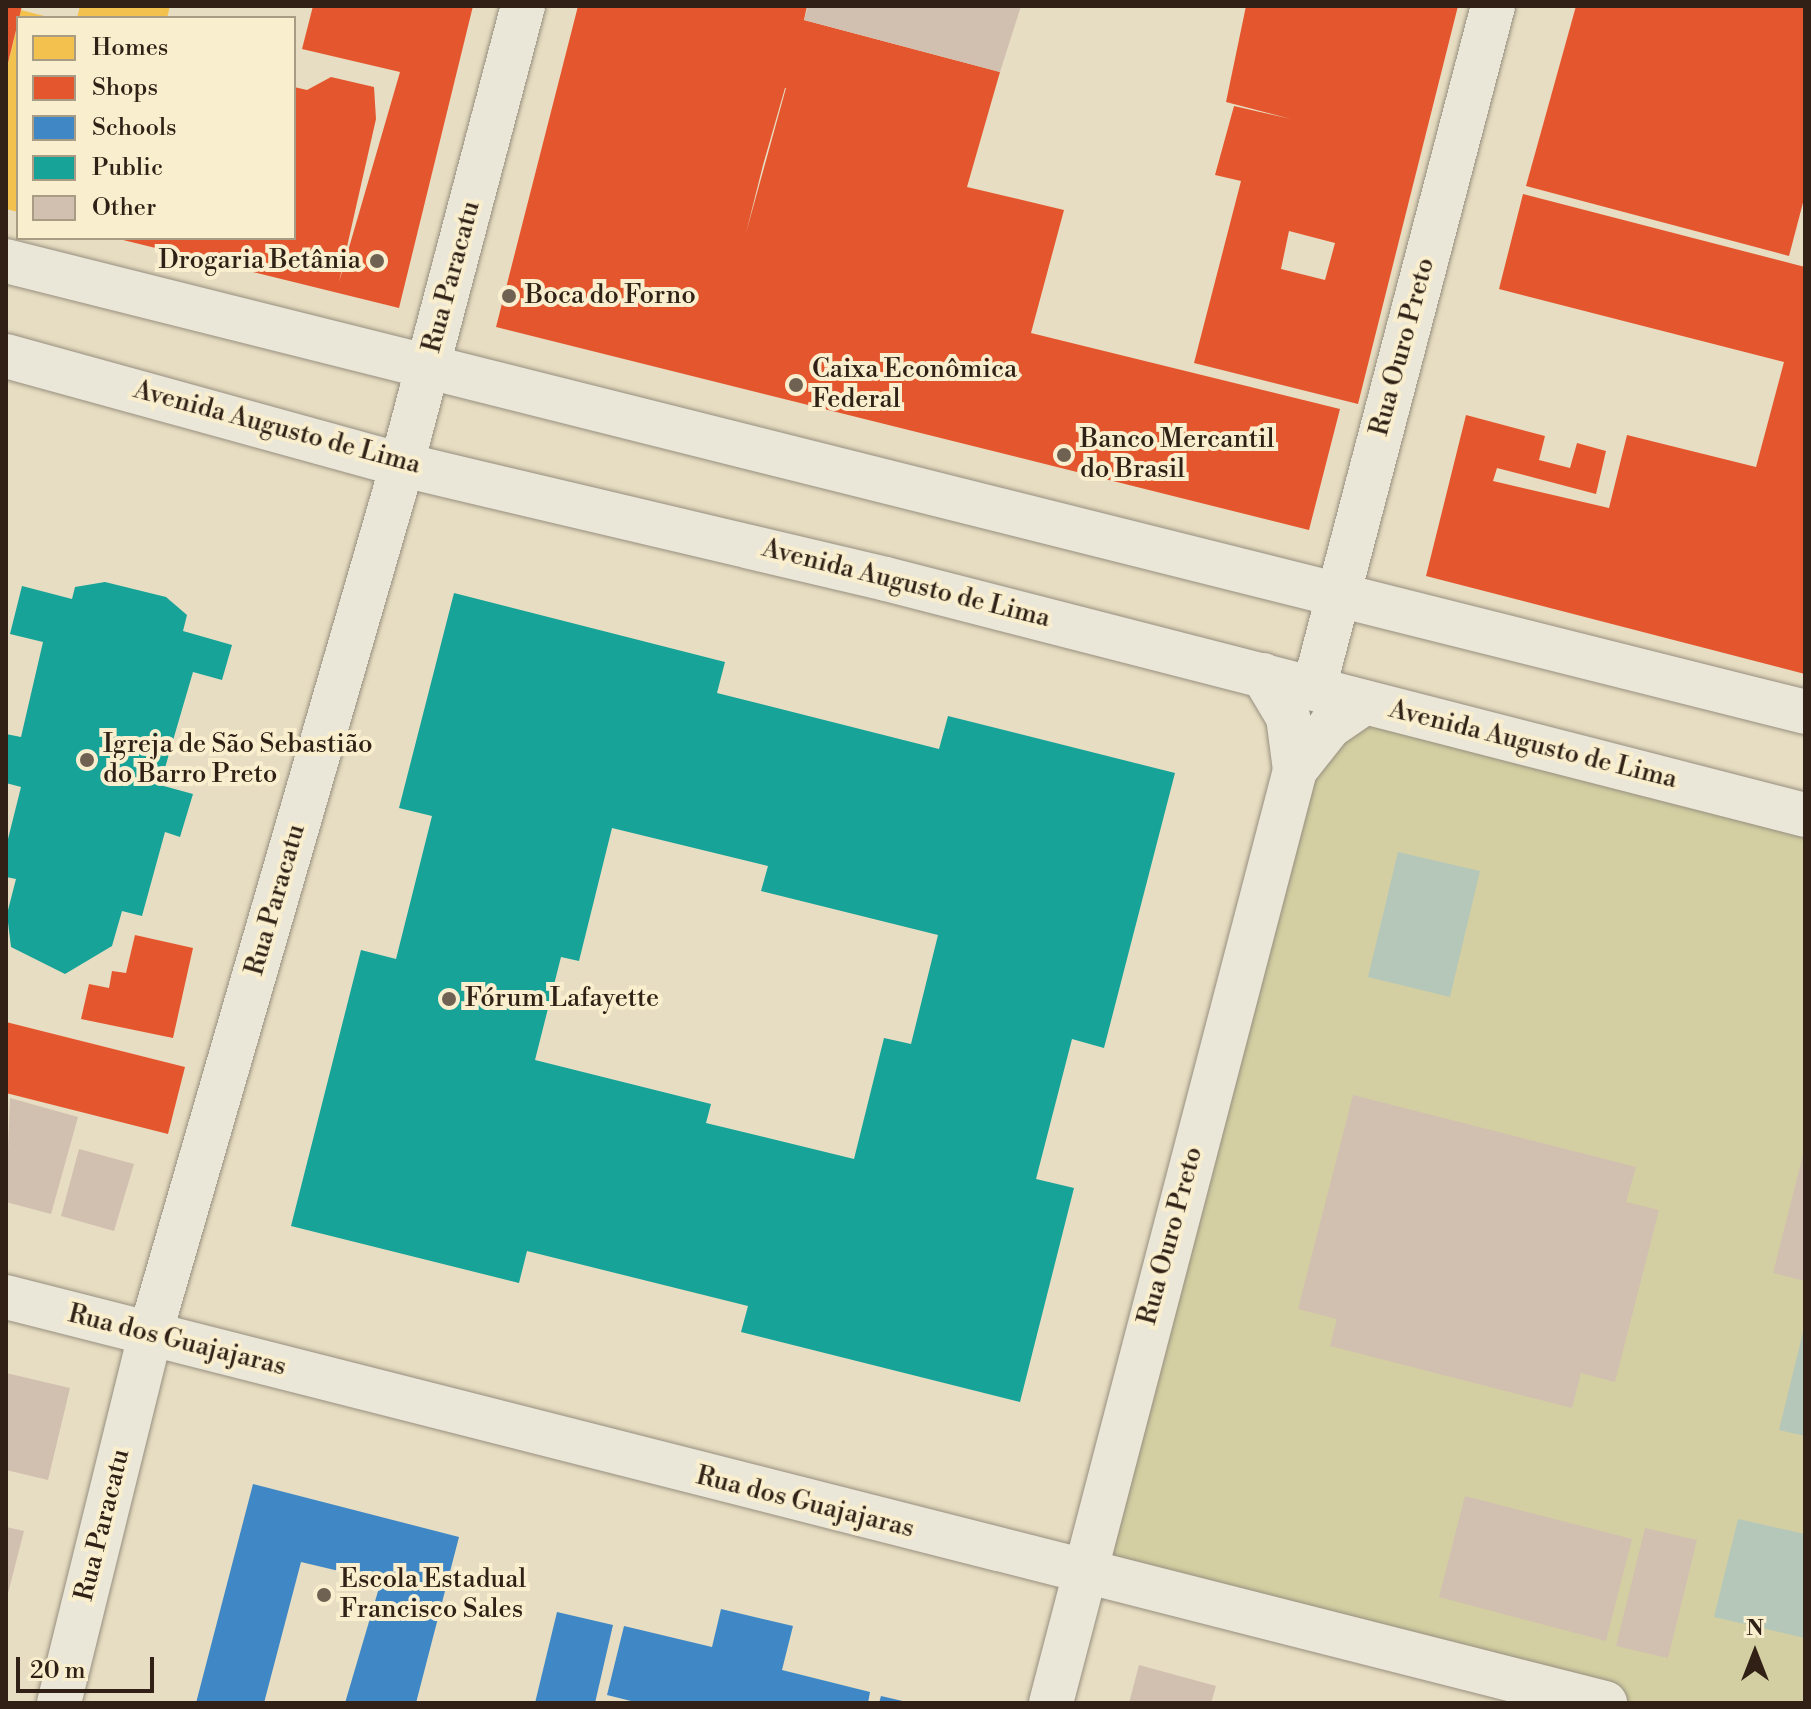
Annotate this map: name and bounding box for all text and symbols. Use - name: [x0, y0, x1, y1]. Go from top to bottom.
- legend: [16, 16, 296, 240]
- text: Homes: [92, 33, 168, 63]
- text: Shops: [92, 73, 158, 103]
- text: Schools: [92, 113, 177, 143]
- text: Public: [92, 153, 163, 183]
- text: Other: [92, 193, 156, 223]
- street label: Rua Paracatu: [417, 198, 487, 356]
- place label: Drogaria Betânia: [158, 245, 361, 277]
- marker: Drogaria Betânia: [368, 252, 386, 270]
- street label: Rua Ouro Preto: [1364, 255, 1442, 439]
- place label: Boca do Forno: [525, 280, 696, 312]
- marker: Boca do Forno: [500, 287, 518, 305]
- place label: Caixa Econômica Federal: [812, 354, 1017, 416]
- street label: Avenida Augusto de Lima: [130, 375, 424, 481]
- marker: Caixa Econômica Federal: [787, 376, 805, 394]
- place label: Banco Mercantil do Brasil: [1080, 424, 1274, 486]
- marker: Banco Mercantil do Brasil: [1055, 446, 1073, 464]
- street label: Avenida Augusto de Lima: [759, 533, 1053, 635]
- street label: Avenida Augusto de Lima: [1386, 694, 1680, 796]
- place label: Igreja de São Sebastião do Barro Preto: [103, 729, 373, 790]
- marker: Igreja de São Sebastião do Barro Preto: [78, 751, 96, 769]
- street label: Rua Paracatu: [240, 821, 312, 979]
- place label: Fórum Lafayette: [465, 983, 659, 1015]
- marker: Fórum Lafayette: [440, 990, 458, 1008]
- street label: Rua Ouro Preto: [1132, 1144, 1210, 1328]
- street label: Rua dos Guajajaras: [65, 1299, 289, 1383]
- street label: Rua Paracatu: [69, 1446, 137, 1604]
- street label: Rua dos Guajajaras: [693, 1461, 917, 1545]
- place label: Escola Estadual Francisco Sales: [340, 1564, 526, 1626]
- marker: Escola Estadual Francisco Sales: [315, 1586, 333, 1604]
- north arrow: [1715, 1613, 1795, 1693]
- text: N: [1746, 1615, 1764, 1642]
- scale bar: [20, 1641, 158, 1691]
- text: 20 m: [30, 1656, 86, 1686]

